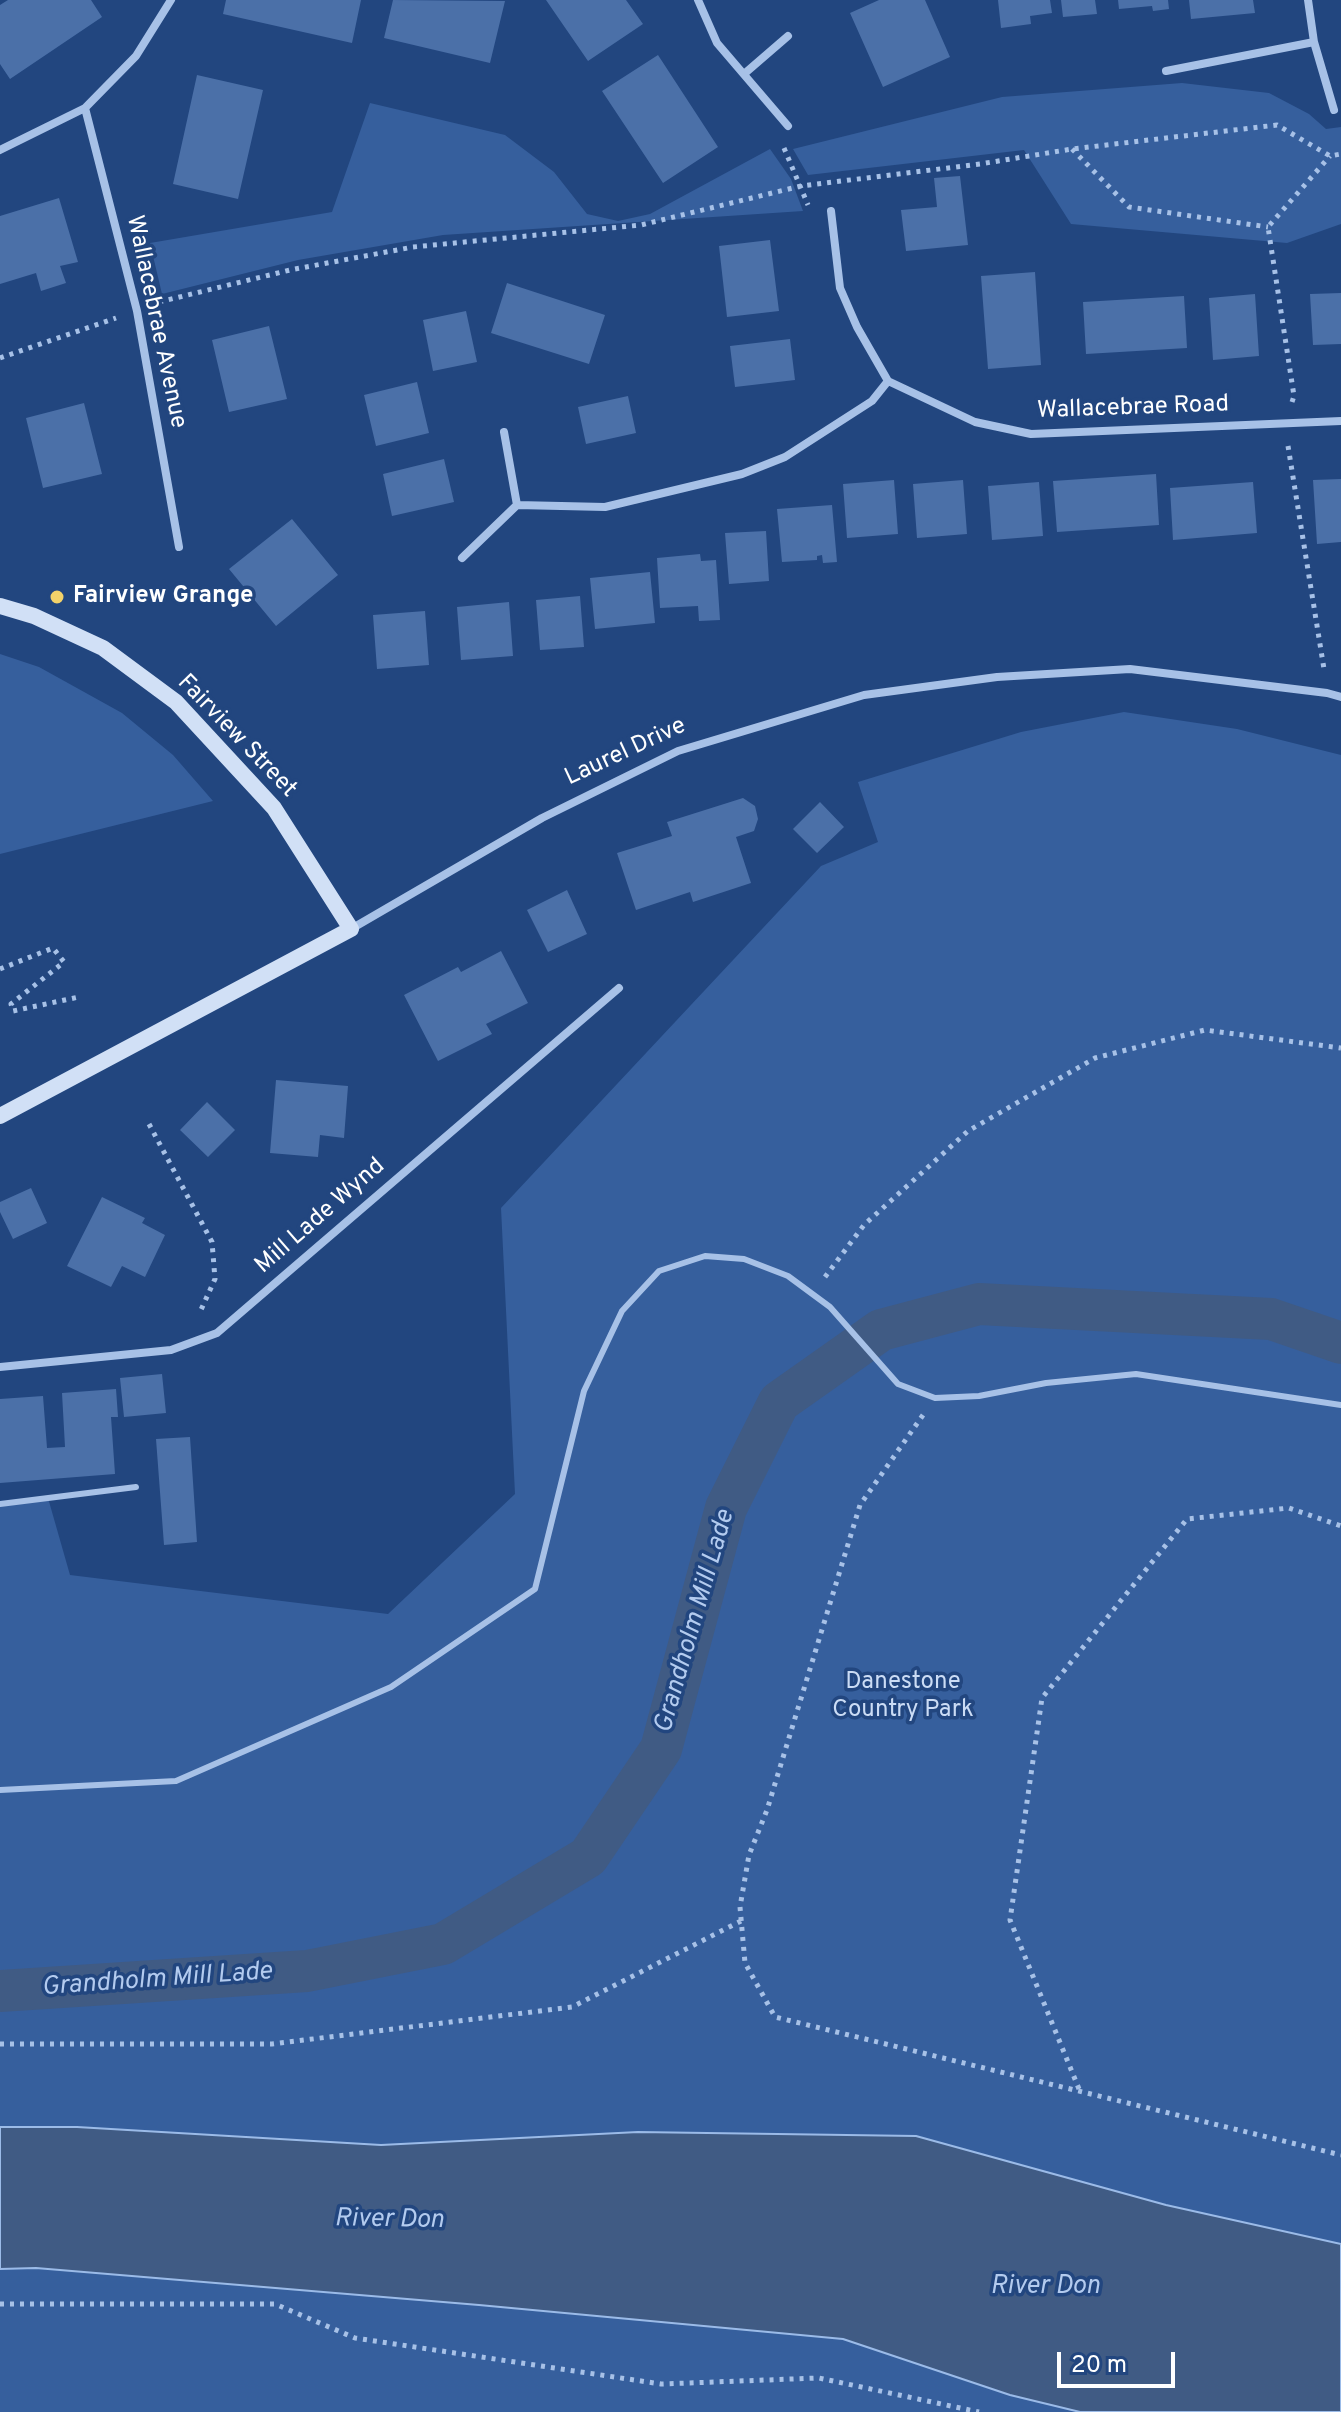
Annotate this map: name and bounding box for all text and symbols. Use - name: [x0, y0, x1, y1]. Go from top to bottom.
- street label: Wallacebrae Avenue: [118, 213, 192, 431]
- street label: Wallacebrae Road: [1036, 391, 1230, 427]
- place label: Fairview Grange: [73, 583, 253, 611]
- marker: Fairview Grange: [48, 588, 66, 606]
- street label: Fairview Street: [170, 670, 302, 804]
- street label: Laurel Drive: [561, 712, 691, 794]
- street label: Mill Lade Wynd: [250, 1153, 392, 1281]
- water label: Grandholm Mill Lade: [649, 1507, 743, 1737]
- park label: Danestone Country Park: [832, 1669, 974, 1725]
- water label: Grandholm Mill Lade: [41, 1957, 273, 2005]
- water label: River Don: [334, 2204, 444, 2238]
- water label: River Don: [990, 2272, 1100, 2304]
- scale bar: [1061, 2336, 1179, 2386]
- text: 20 m: [1071, 2351, 1127, 2381]

